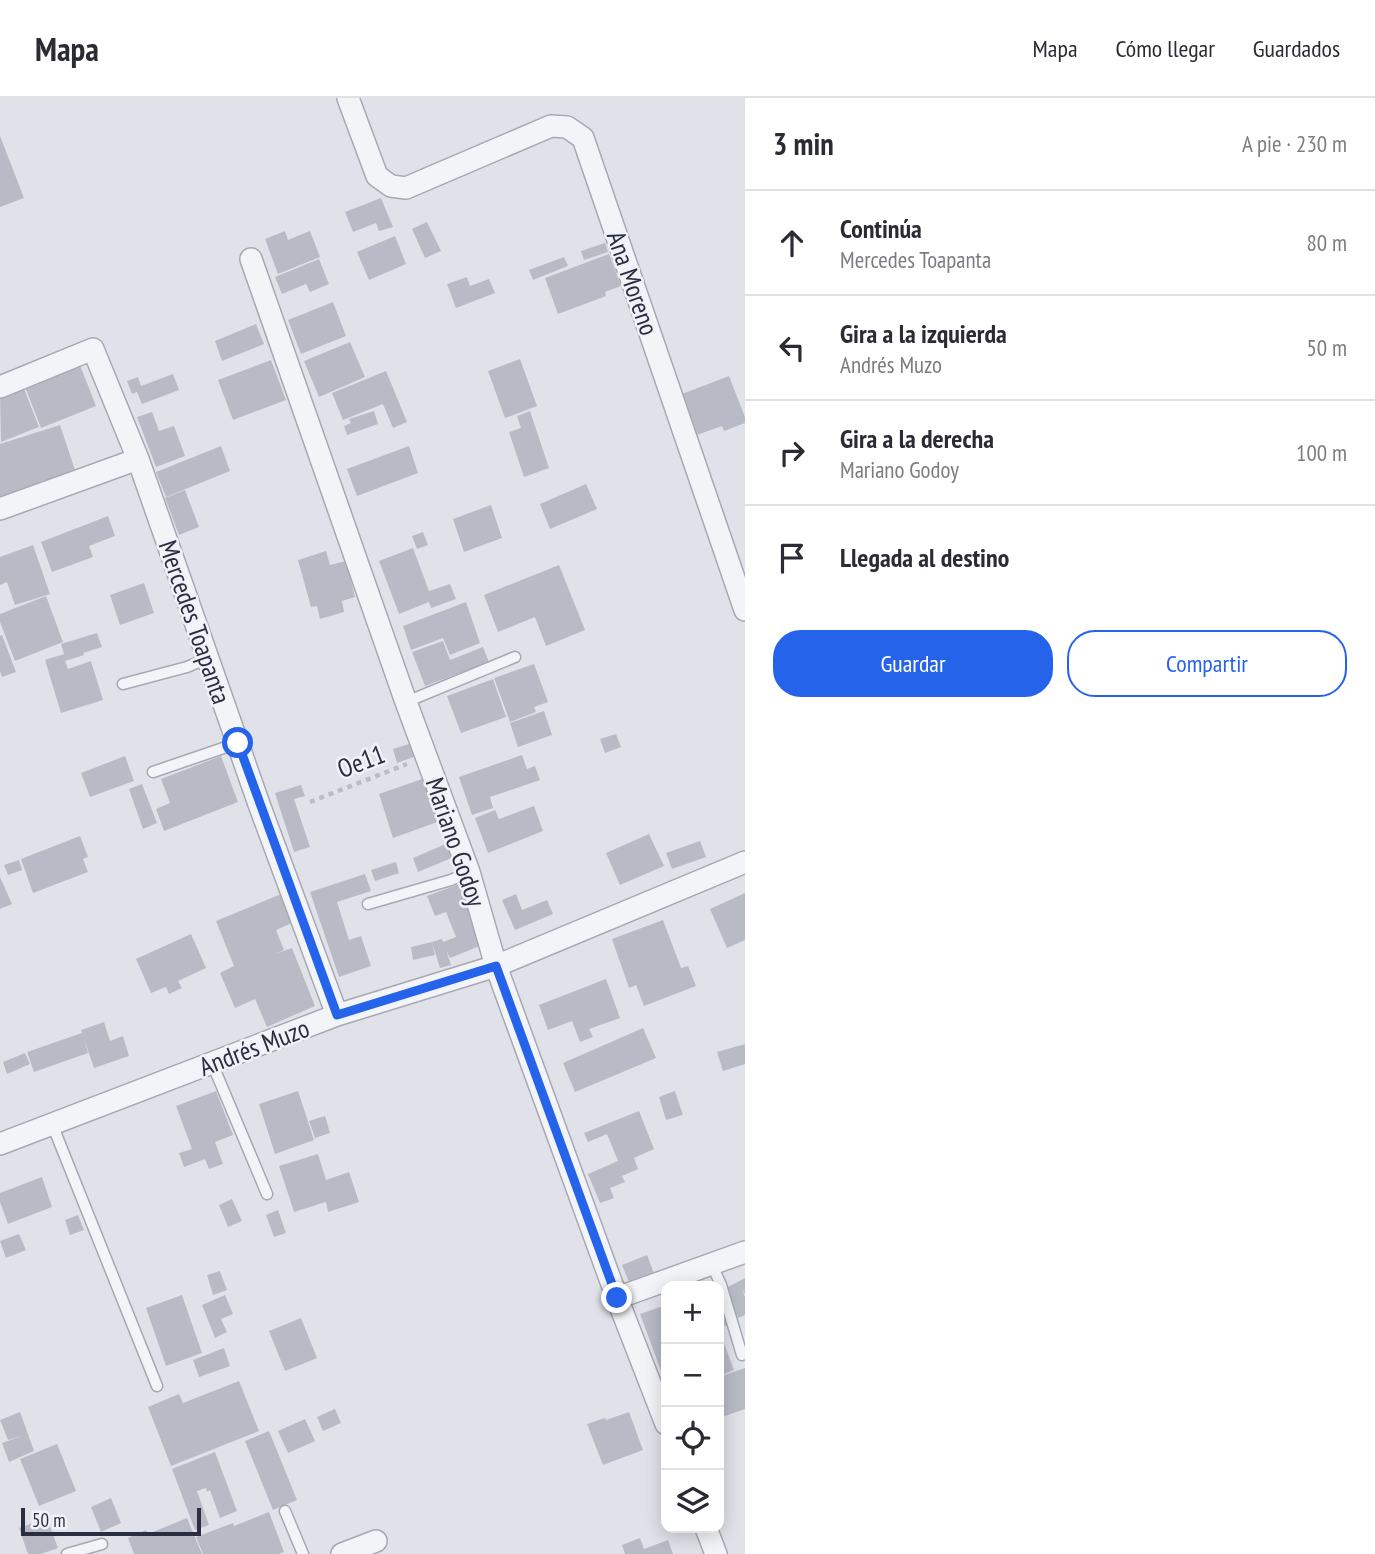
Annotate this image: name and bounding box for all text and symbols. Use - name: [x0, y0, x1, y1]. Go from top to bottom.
- text: Mapa: [35, 27, 99, 70]
- text: Mapa: [1033, 33, 1078, 64]
- text: Cómo llegar: [1116, 33, 1215, 64]
- text: Guardados: [1253, 33, 1340, 64]
- text: 3 min: [773, 124, 834, 163]
- text: A pie · 230 m: [1242, 129, 1347, 158]
- text: Continúa: [840, 212, 922, 245]
- icon: ahead: [773, 224, 811, 262]
- street label: Ana Moreno: [600, 227, 666, 339]
- text: 80 m: [1306, 228, 1347, 257]
- text: Mercedes Toapanta: [840, 245, 991, 274]
- text: Gira a la izquierda: [840, 317, 1007, 350]
- icon: left: [773, 329, 811, 367]
- text: 50 m: [1306, 333, 1347, 362]
- text: Andrés Muzo: [840, 350, 942, 379]
- text: Gira a la derecha: [840, 422, 994, 455]
- icon: right: [773, 434, 811, 472]
- text: 100 m: [1296, 438, 1347, 467]
- text: Mariano Godoy: [840, 455, 959, 484]
- street label: Mercedes Toapanta: [152, 536, 238, 708]
- icon: arrive: [773, 539, 811, 577]
- text: Llegada al destino: [840, 541, 1009, 574]
- button: Guardar: [773, 630, 1053, 697]
- button: Compartir: [1067, 630, 1347, 697]
- route start: [222, 727, 253, 758]
- street label: Oe11: [332, 737, 390, 785]
- street label: Mariano Godoy: [419, 773, 494, 911]
- street label: Andrés Muzo: [194, 1011, 314, 1083]
- map controls: [661, 1281, 724, 1533]
- button: +: [661, 1281, 724, 1344]
- route end: [601, 1282, 632, 1313]
- button: −: [661, 1344, 724, 1407]
- button: locate: [661, 1407, 724, 1470]
- button: layers: [661, 1470, 724, 1533]
- scale bar: [21, 1505, 201, 1537]
- text: 50 m: [32, 1508, 66, 1532]

